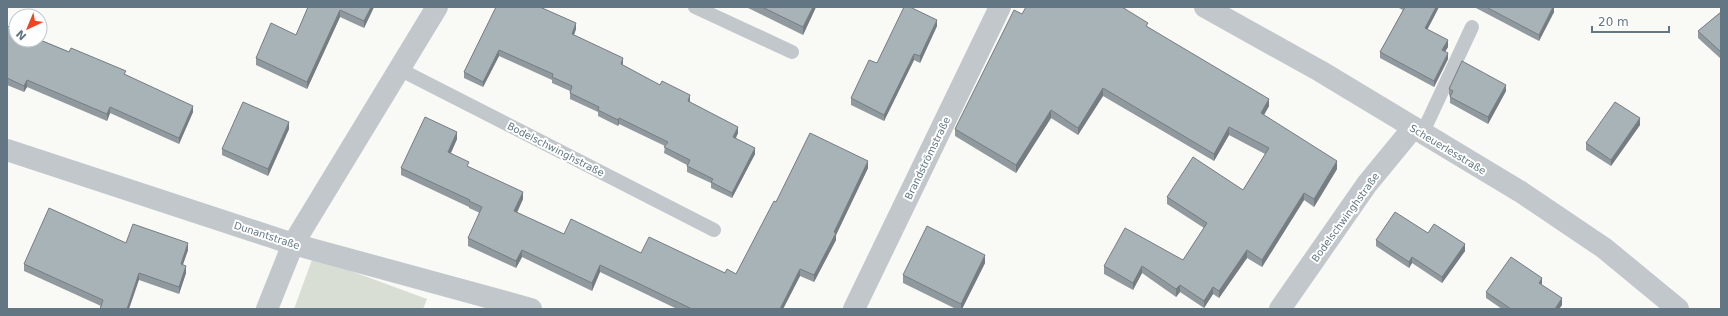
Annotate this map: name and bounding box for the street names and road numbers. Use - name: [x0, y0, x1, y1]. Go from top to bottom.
- street label: Brandströmstraße: [903, 115, 952, 201]
- street label: Bodelschwinghstraße: [506, 120, 606, 179]
- street label: Scheuerlesstraße: [1408, 122, 1488, 177]
- street label: Bodelschwinghstraße: [1309, 171, 1381, 264]
- street label: Dunantstraße: [233, 220, 301, 251]

